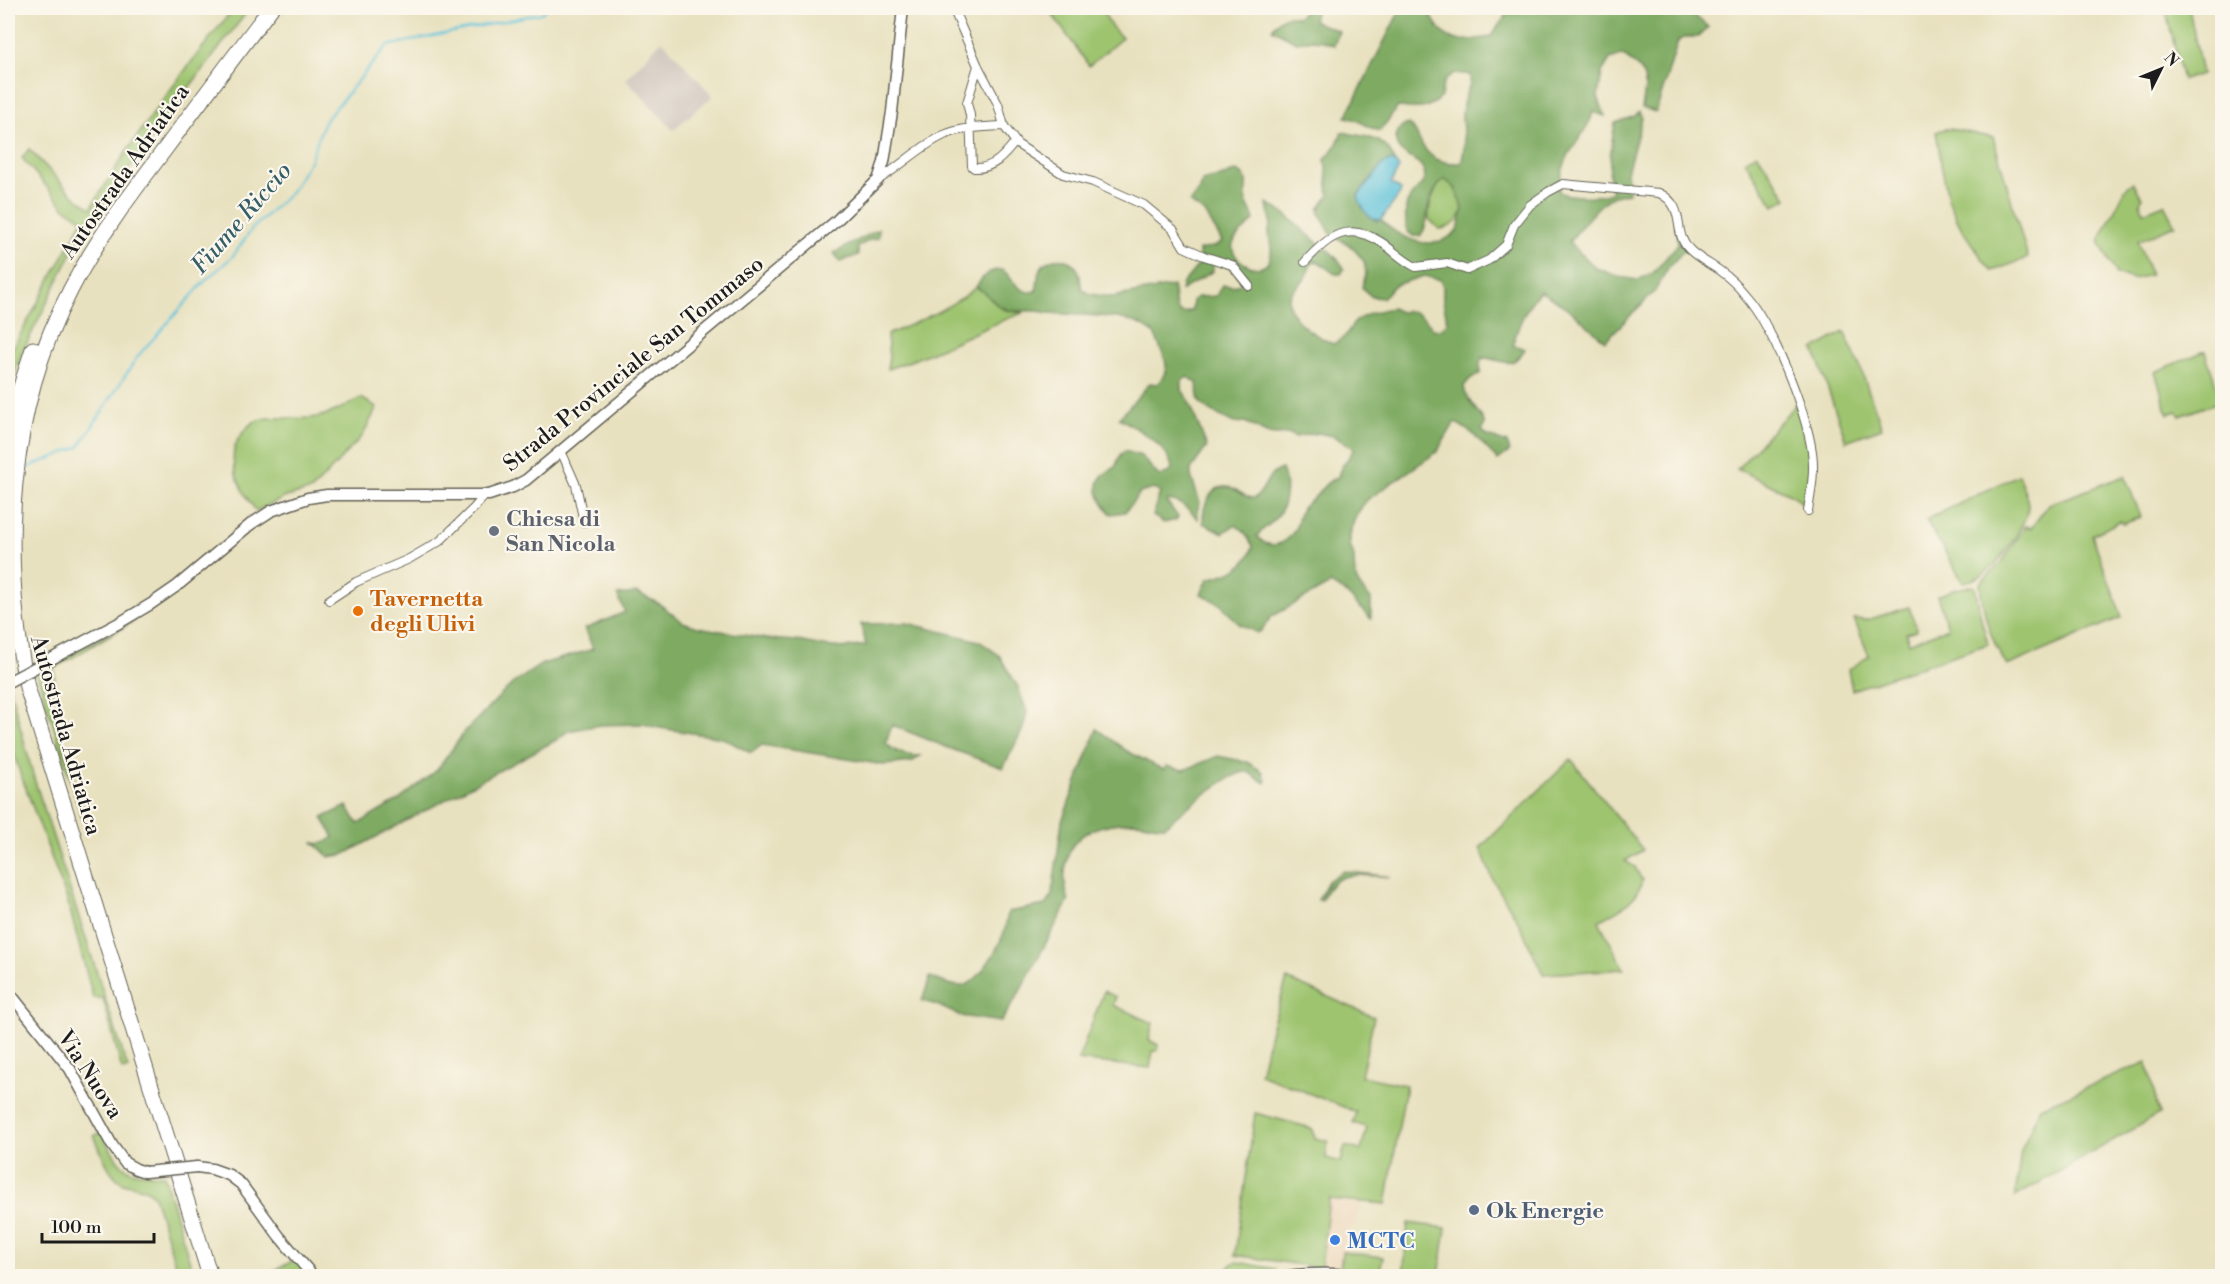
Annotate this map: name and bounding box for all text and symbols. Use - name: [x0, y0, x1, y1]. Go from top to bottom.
- north arrow: [2131, 39, 2191, 99]
- text: N: [2160, 48, 2183, 71]
- street label: Autostrada Adriatica: [54, 79, 196, 265]
- water label: Fiume Riccio: [185, 157, 299, 281]
- street label: Strada Provinciale San Tommaso: [498, 251, 770, 478]
- place label: Chiesa di San Nicola: [506, 506, 617, 558]
- marker: Chiesa di San Nicola: [487, 524, 501, 538]
- place label: Tavernetta degli Ulivi: [370, 586, 484, 638]
- marker: Tavernetta degli Ulivi: [351, 604, 365, 618]
- street label: Autostrada Adriatica: [24, 631, 107, 839]
- street label: Via Nuova: [51, 1025, 129, 1125]
- place label: Ok Energie: [1486, 1198, 1604, 1225]
- marker: Ok Energie: [1467, 1203, 1481, 1217]
- scale bar: [42, 1206, 154, 1244]
- text: 100 m: [51, 1216, 102, 1239]
- place label: MCTC: [1347, 1228, 1415, 1255]
- marker: MCTC: [1328, 1233, 1342, 1247]

